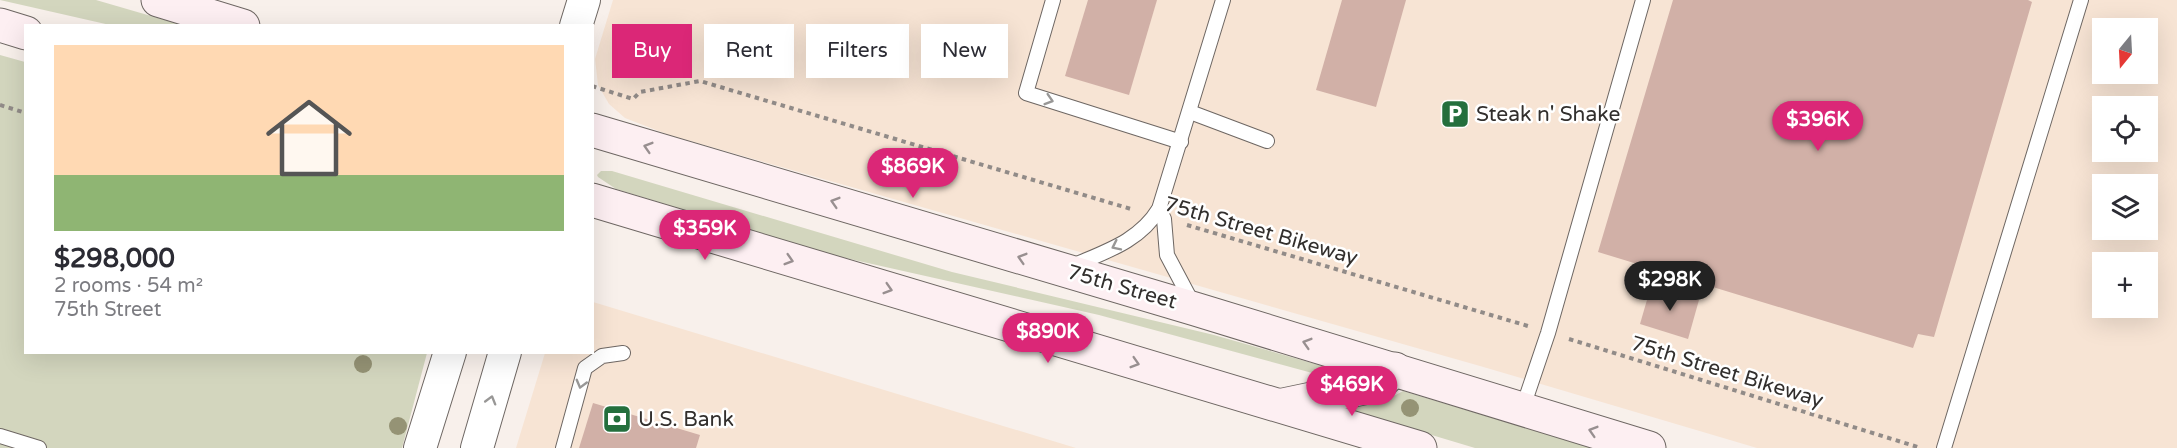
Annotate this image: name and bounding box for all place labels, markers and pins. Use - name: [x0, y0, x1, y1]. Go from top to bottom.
- parking icon: Steak n' Shake: [1439, 98, 1471, 130]
- pin: $396K: [1776, 101, 1860, 152]
- place label: Steak n' Shake: [1476, 102, 1620, 127]
- pin: $869K: [871, 148, 955, 199]
- pin: $359K: [663, 210, 747, 261]
- pin: $298K: [1628, 261, 1712, 312]
- pin: $890K: [1006, 313, 1090, 364]
- pin: $469K: [1310, 366, 1394, 417]
- bank icon: U.S. Bank: [601, 403, 633, 435]
- place label: U.S. Bank: [638, 407, 734, 432]

